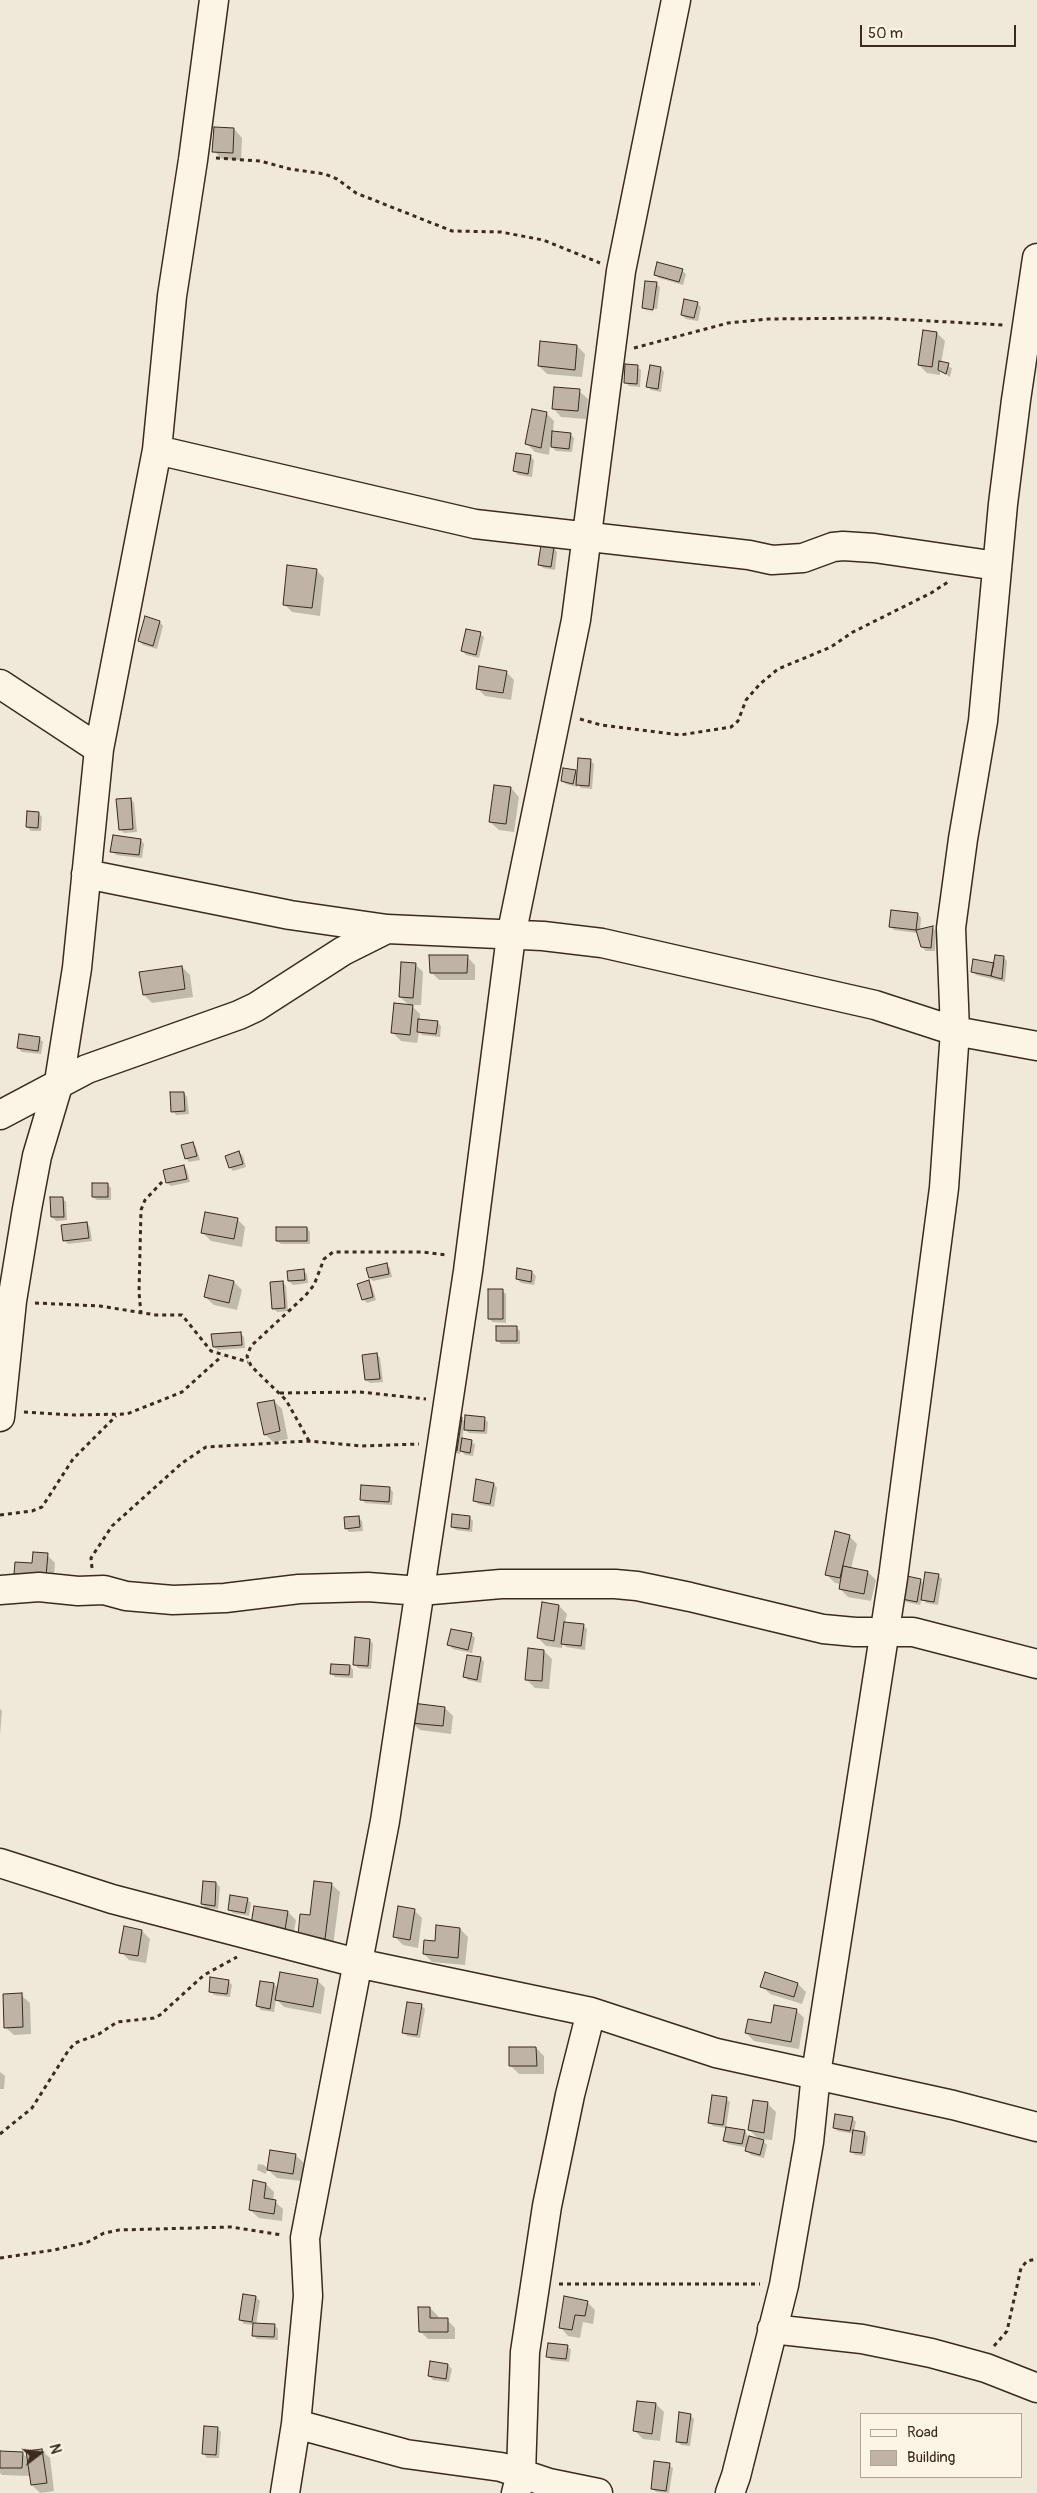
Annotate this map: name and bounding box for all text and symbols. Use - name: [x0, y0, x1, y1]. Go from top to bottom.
- scale bar: [862, 15, 1018, 47]
- text: 50 m: [868, 24, 903, 43]
- legend: [860, 2413, 1022, 2478]
- text: Road: [907, 2423, 938, 2442]
- north arrow: [15, 2428, 65, 2478]
- text: N: [46, 2442, 64, 2456]
- text: Building: [907, 2448, 955, 2467]

